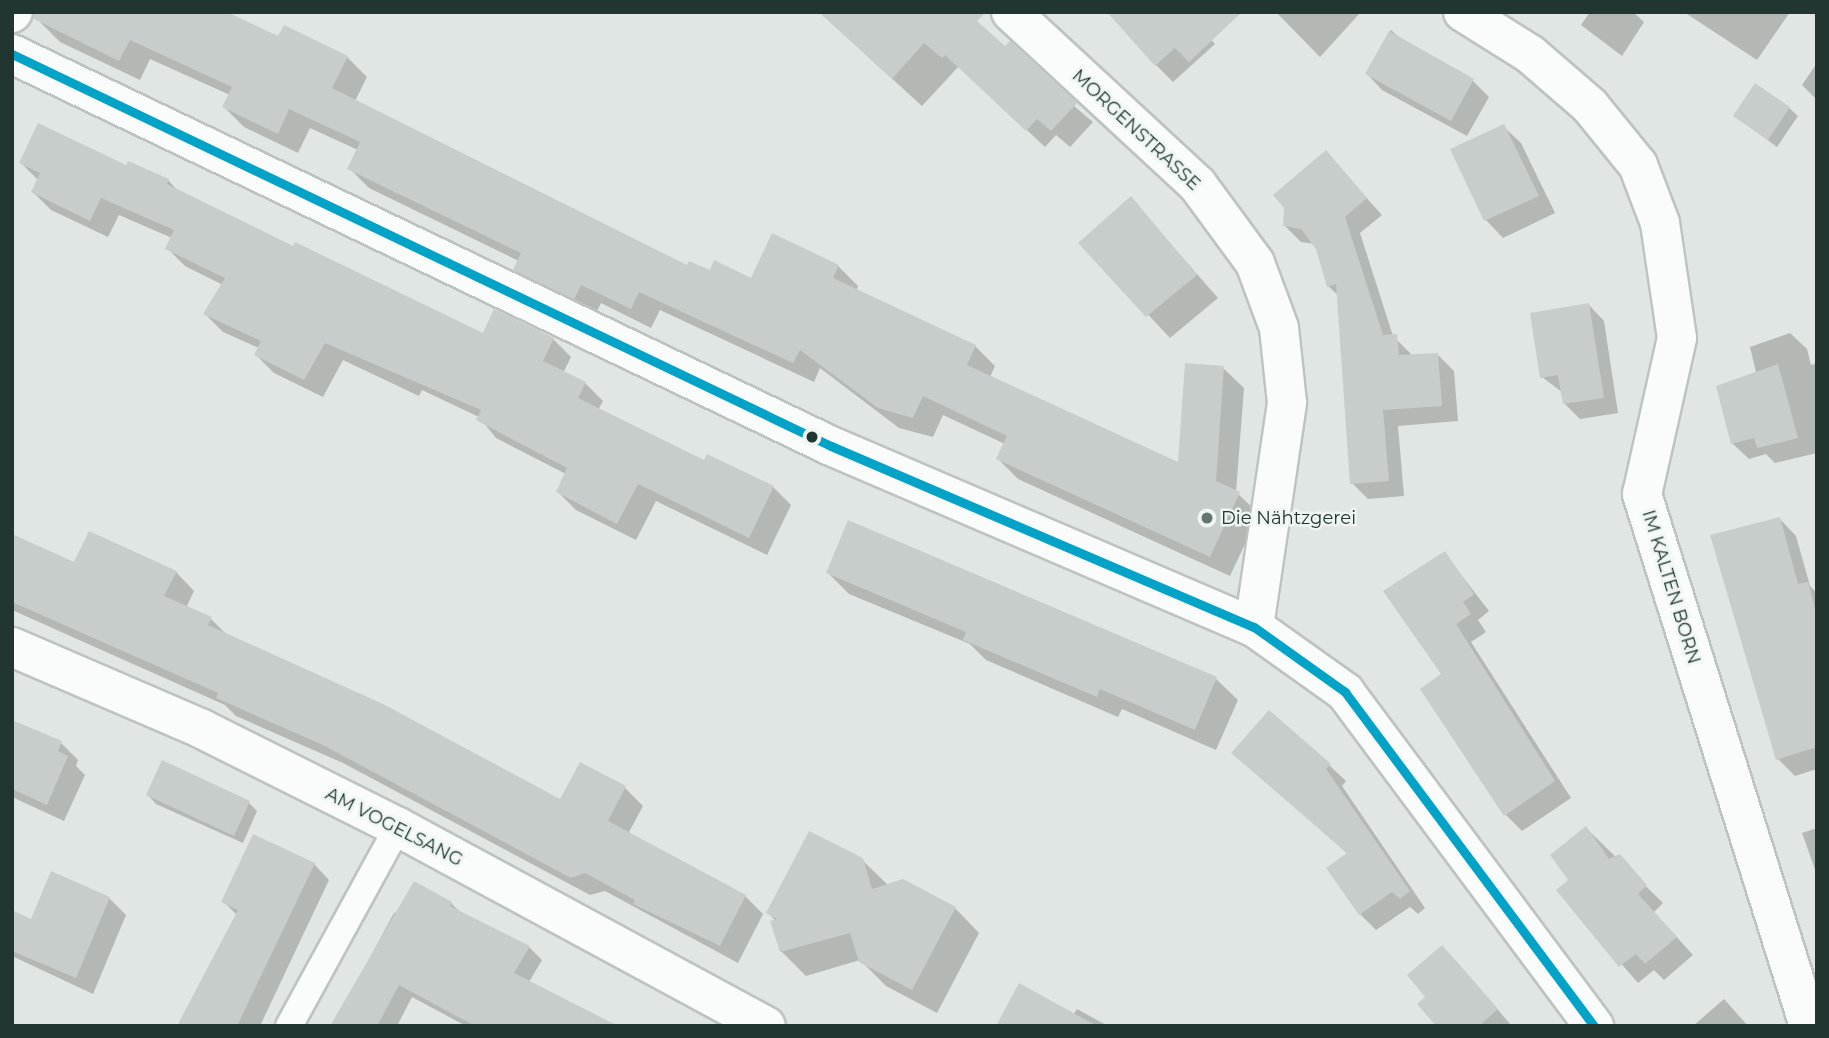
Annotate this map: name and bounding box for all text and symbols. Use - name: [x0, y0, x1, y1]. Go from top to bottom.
- street label: MORGENSTRASSE: [1067, 65, 1205, 195]
- unlabelled marker: [805, 430, 819, 444]
- place label: Die Nähtzgerei: [1221, 507, 1356, 529]
- street label: IM KALTEN BORN: [1637, 507, 1705, 667]
- marker: Die Nähtzgerei: [1199, 510, 1215, 526]
- street label: AM VOGELSANG: [322, 783, 466, 871]

